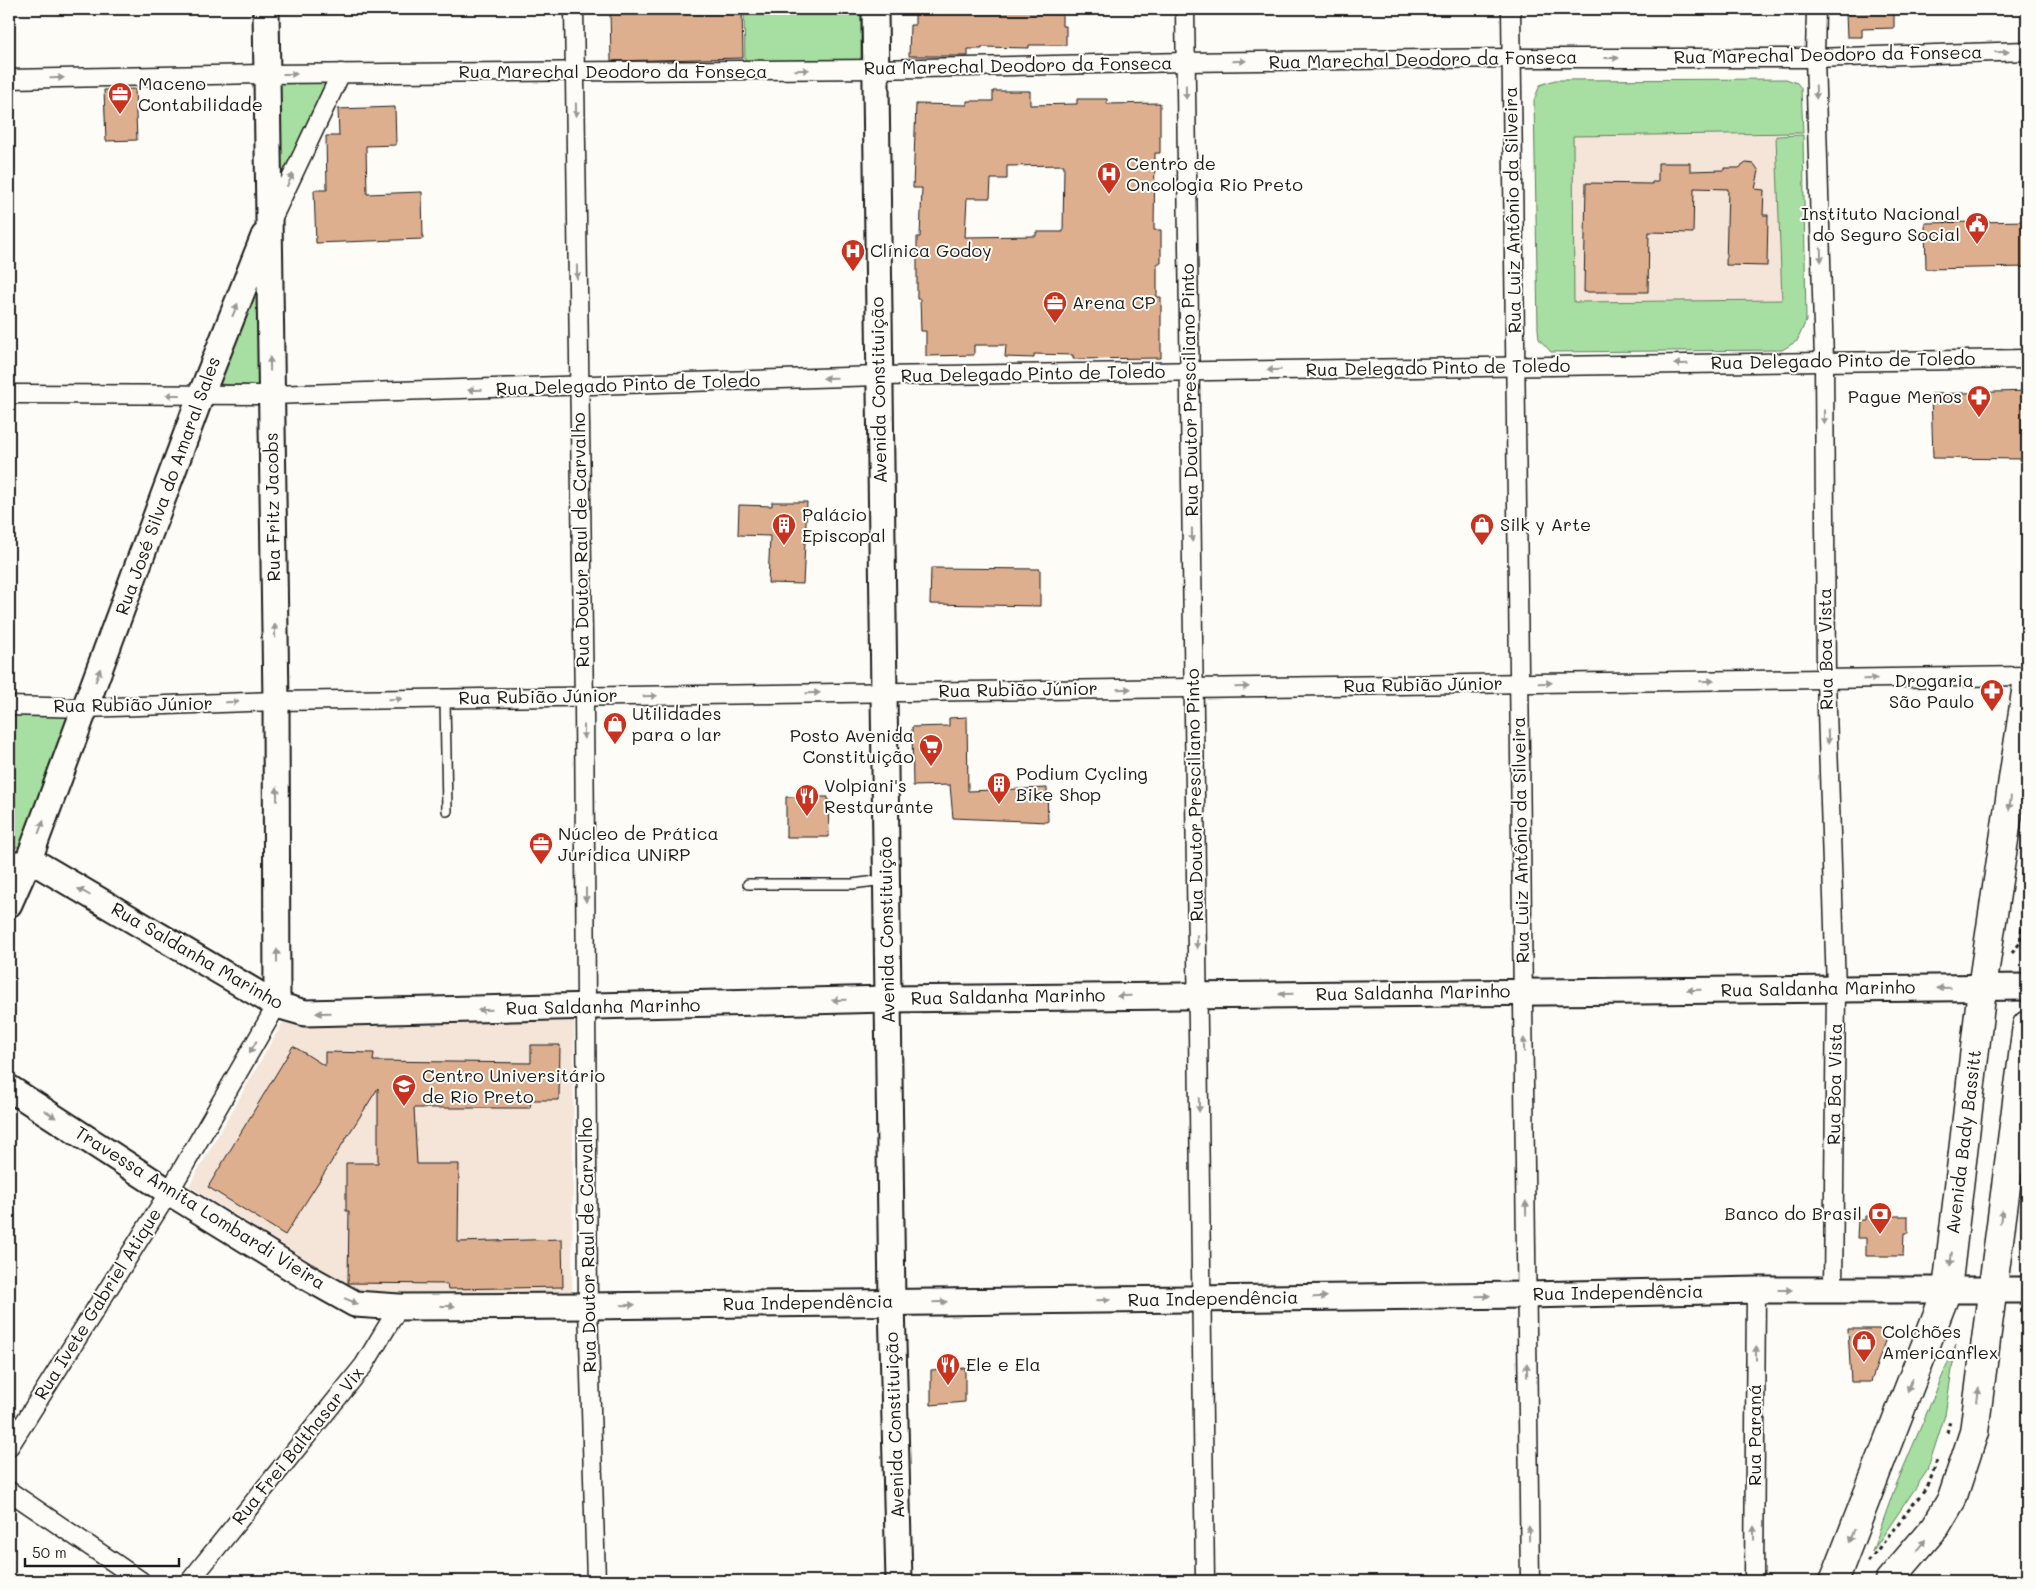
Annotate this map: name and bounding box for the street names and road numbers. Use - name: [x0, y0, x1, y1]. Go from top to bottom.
- street label: Rua Marechal Deodoro da Fonseca: [1673, 39, 1983, 69]
- street label: Rua Marechal Deodoro da Fonseca: [1268, 44, 1578, 74]
- street label: Rua Marechal Deodoro da Fonseca: [863, 50, 1173, 80]
- street label: Rua Marechal Deodoro da Fonseca: [459, 59, 767, 83]
- street label: Rua Luiz Antônio da Silveira: [1498, 86, 1526, 334]
- street label: Rua Doutor Presciliano Pinto: [1175, 263, 1203, 517]
- street label: Avenida Constituição: [864, 296, 892, 484]
- street label: Rua Delegado Pinto de Toledo: [1710, 346, 1976, 374]
- street label: Rua José Silva do Amaral Sales: [109, 353, 225, 618]
- street label: Rua Delegado Pinto de Toledo: [1305, 353, 1571, 381]
- street label: Rua Delegado Pinto de Toledo: [900, 359, 1166, 387]
- street label: Rua Delegado Pinto de Toledo: [495, 367, 761, 401]
- street label: Rua Doutor Raul de Carvalho: [566, 412, 594, 668]
- street label: Rua Fritz Jacobs: [259, 432, 285, 582]
- street label: Rua Boa Vista: [1812, 588, 1838, 710]
- street label: Rua Doutor Presciliano Pinto: [1180, 668, 1208, 922]
- street label: Rua Rubião Júnior: [1343, 671, 1503, 697]
- street label: Rua Rubião Júnior: [938, 676, 1098, 702]
- street label: Rua Rubião Júnior: [458, 683, 618, 709]
- street label: Rua Rubião Júnior: [53, 691, 213, 717]
- street label: Rua Luiz Antônio da Silveira: [1506, 716, 1534, 964]
- street label: Avenida Constituição: [872, 836, 900, 1024]
- street label: Rua Saldanha Marinho: [107, 896, 288, 1014]
- street label: Rua Saldanha Marinho: [1720, 974, 1916, 1002]
- street label: Rua Saldanha Marinho: [1315, 978, 1511, 1006]
- street label: Rua Saldanha Marinho: [910, 982, 1106, 1010]
- street label: Rua Saldanha Marinho: [505, 992, 701, 1020]
- street label: Rua Boa Vista: [1821, 1023, 1847, 1145]
- street label: Avenida Bady Bassitt: [1940, 1048, 1986, 1235]
- street label: Rua Doutor Raul de Carvalho: [573, 1117, 601, 1373]
- street label: Travessa Annita Lombardi Vieira: [71, 1120, 330, 1294]
- street label: Rua Ivete Gabriel Atique: [28, 1203, 166, 1404]
- street label: Rua Independência: [1532, 1279, 1704, 1305]
- street label: Rua Independência: [1127, 1285, 1299, 1311]
- street label: Rua Independência: [722, 1289, 894, 1315]
- street label: Avenida Constituição: [879, 1331, 909, 1519]
- street label: Rua Frei Balthasar Vix: [226, 1361, 369, 1530]
- street label: Rua Paraná: [1742, 1384, 1766, 1486]

